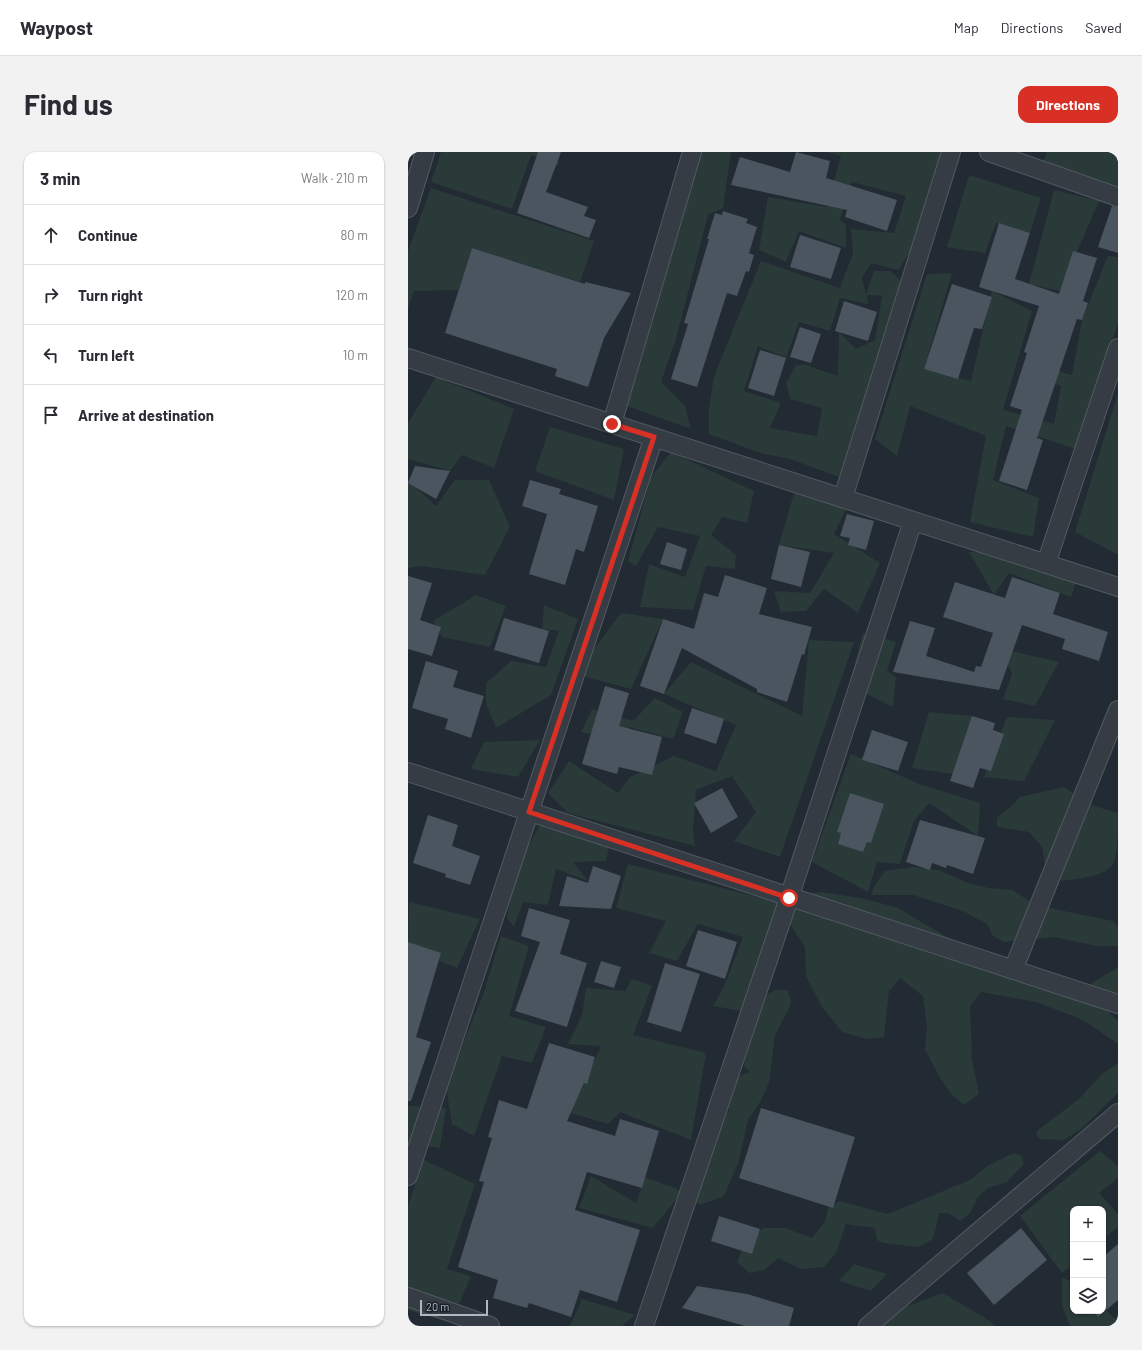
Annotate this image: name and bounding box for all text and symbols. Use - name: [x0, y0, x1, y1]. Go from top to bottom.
- text: Waypost: [20, 16, 93, 39]
- text: Map: [954, 19, 979, 36]
- text: Directions: [1001, 19, 1063, 36]
- text: Saved: [1085, 19, 1122, 36]
- button: Directions: [1018, 86, 1118, 123]
- text: Find us: [24, 87, 113, 121]
- text: 3 min: [40, 168, 80, 188]
- text: Walk · 210 m: [301, 170, 368, 186]
- icon: ahead: [40, 224, 62, 246]
- text: Continue: [78, 226, 138, 244]
- text: 80 m: [341, 227, 368, 243]
- icon: right: [40, 284, 62, 306]
- text: Turn right: [78, 286, 143, 304]
- text: 120 m: [336, 287, 368, 303]
- icon: left: [40, 344, 62, 366]
- text: Turn left: [78, 346, 134, 364]
- text: 10 m: [343, 347, 368, 363]
- icon: arrive: [40, 404, 62, 426]
- text: Arrive at destination: [78, 406, 214, 424]
- route end: [603, 415, 621, 433]
- route start: [780, 889, 798, 907]
- map controls: [1070, 1206, 1106, 1314]
- button: +: [1070, 1206, 1106, 1242]
- button: −: [1070, 1242, 1106, 1278]
- button: layers: [1070, 1278, 1106, 1314]
- scale bar: [420, 1298, 488, 1317]
- text: 20 m: [426, 1300, 449, 1313]

